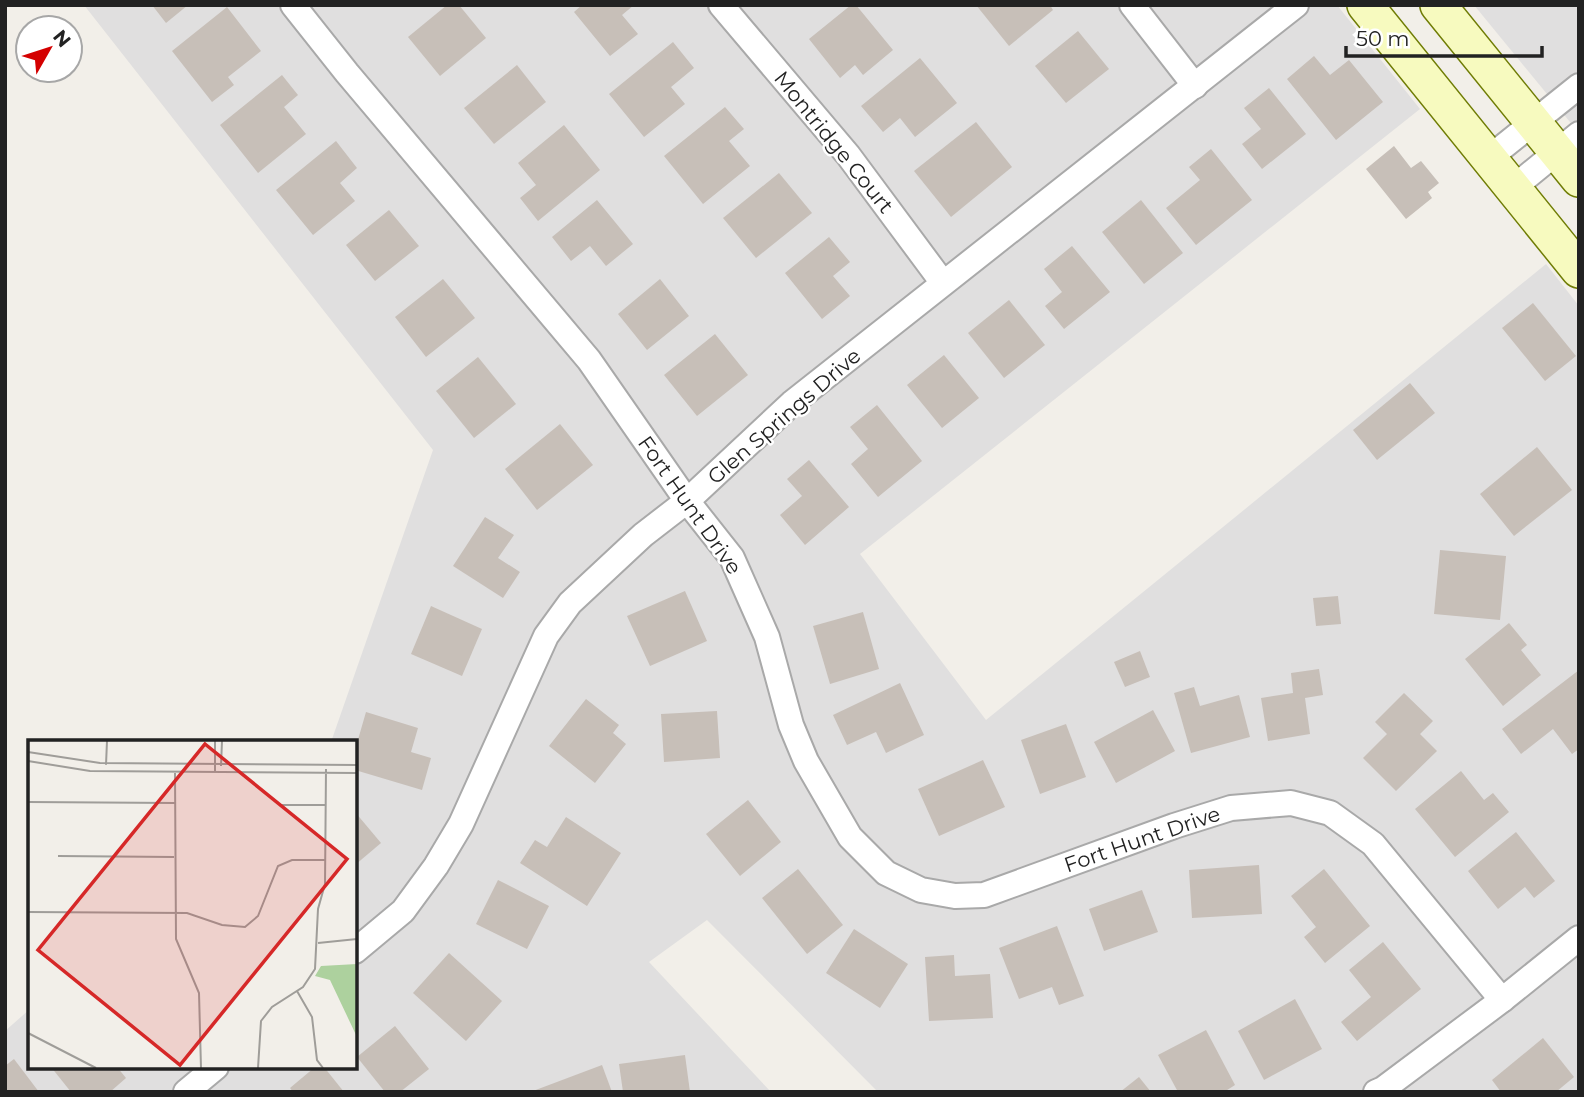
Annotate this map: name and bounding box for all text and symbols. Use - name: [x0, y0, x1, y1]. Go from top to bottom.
- north arrow: [14, 14, 84, 84]
- scale bar: [1346, 14, 1542, 58]
- text: N: [48, 25, 76, 52]
- text: 50 m: [1356, 26, 1410, 51]
- street label: Montridge Court: [769, 66, 899, 218]
- street label: Glen Springs Drive: [702, 343, 866, 489]
- street label: Fort Hunt Drive: [633, 431, 747, 579]
- inset map: [28, 740, 357, 1069]
- street label: Fort Hunt Drive: [1061, 801, 1223, 877]

